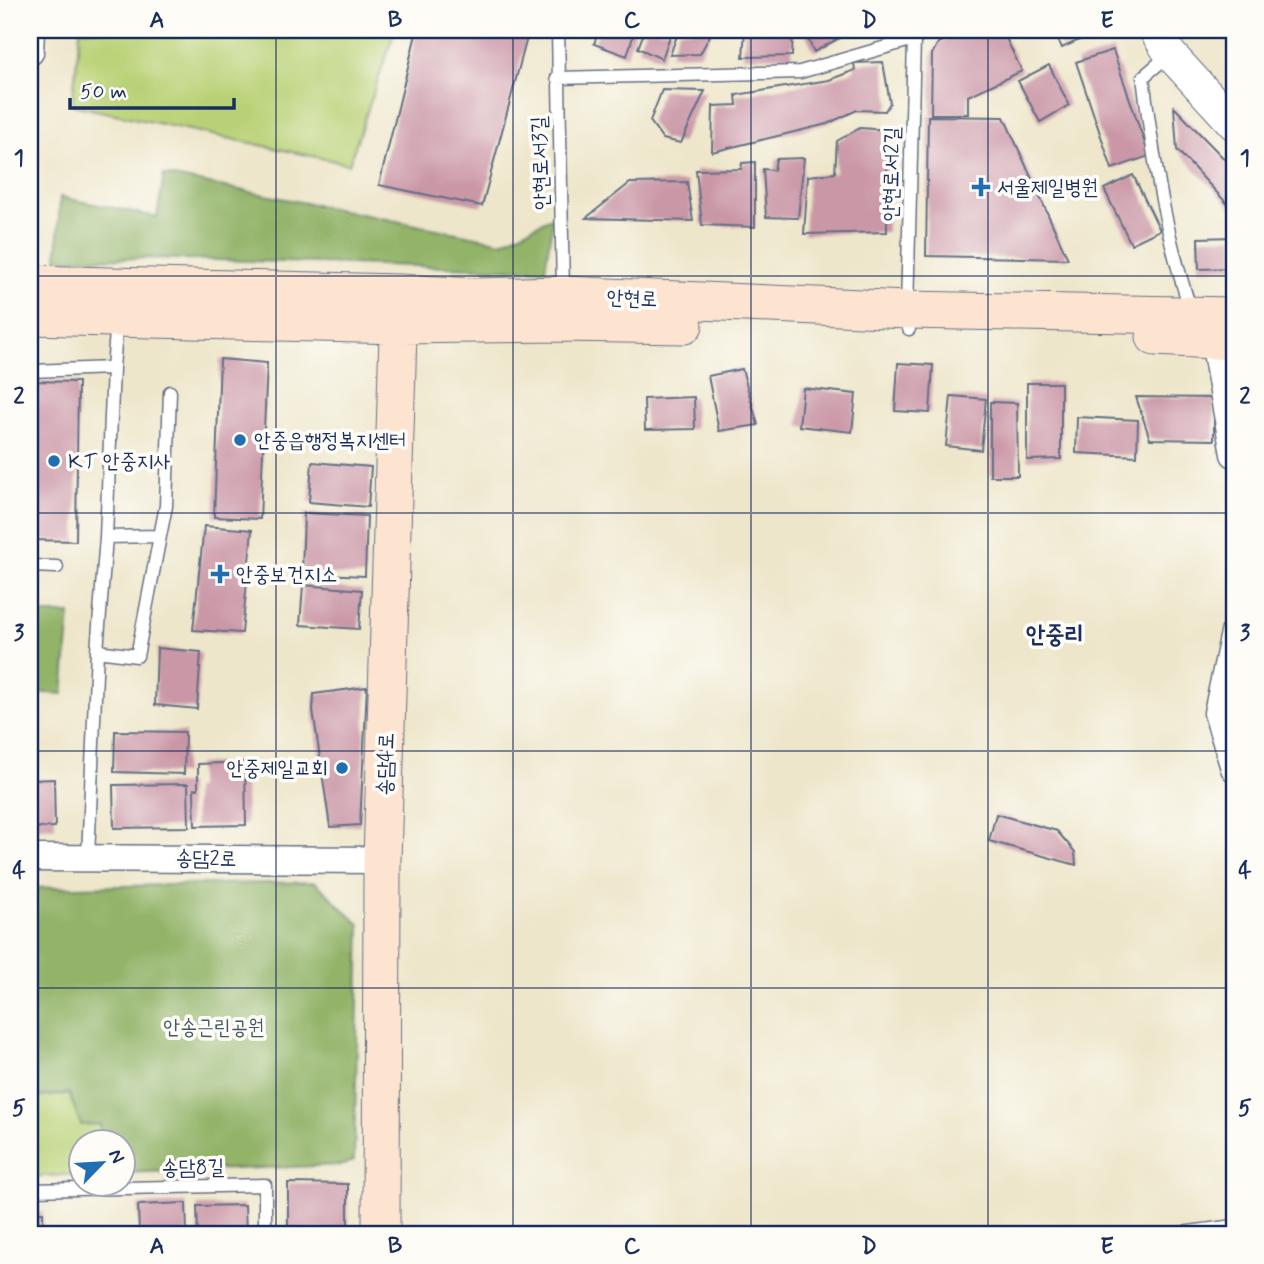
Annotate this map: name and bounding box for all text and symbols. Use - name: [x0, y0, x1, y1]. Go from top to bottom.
- text: A: [149, 6, 165, 36]
- text: B: [388, 6, 403, 36]
- text: C: [624, 6, 641, 36]
- text: D: [861, 6, 877, 36]
- text: E: [1100, 6, 1114, 36]
- scale bar: [70, 66, 234, 110]
- text: 50 m: [80, 78, 127, 106]
- street label: 안현로서3길: [525, 115, 557, 210]
- street label: 안현로서2길: [877, 126, 907, 222]
- text: 1: [14, 144, 24, 174]
- text: 1: [1240, 144, 1250, 174]
- place label: 서울제일병원: [997, 174, 1098, 202]
- marker: 서울제일병원: [971, 177, 991, 197]
- street label: 안현로: [606, 284, 658, 314]
- text: 2: [13, 382, 25, 412]
- text: 2: [1239, 382, 1251, 412]
- place label: 안중읍행정복지센터: [254, 427, 406, 455]
- marker: 안중읍행정복지센터: [232, 432, 248, 448]
- place label: KT 안중지사: [68, 448, 170, 476]
- marker: KT 안중지사: [46, 453, 62, 469]
- place label: 안중보건지소: [236, 561, 337, 589]
- marker: 안중보건지소: [210, 564, 230, 584]
- text: 3: [14, 619, 25, 649]
- text: 3: [1240, 619, 1251, 649]
- district label: 안중리: [1026, 620, 1084, 651]
- street label: 송담4로: [371, 732, 401, 796]
- place label: 안중제일교회: [227, 755, 328, 783]
- marker: 안중제일교회: [334, 760, 350, 776]
- street label: 송담2로: [175, 844, 237, 874]
- text: 4: [12, 856, 26, 886]
- text: 4: [1238, 856, 1252, 886]
- park label: 안송근린공원: [163, 1014, 265, 1042]
- text: 5: [12, 1094, 26, 1124]
- text: 5: [1238, 1094, 1252, 1124]
- north arrow: [66, 1128, 136, 1198]
- text: N: [102, 1145, 130, 1167]
- street label: 송담8길: [162, 1153, 225, 1183]
- text: A: [149, 1232, 165, 1262]
- text: B: [388, 1232, 403, 1262]
- text: C: [624, 1232, 641, 1262]
- text: D: [861, 1232, 877, 1262]
- text: E: [1100, 1232, 1114, 1262]

